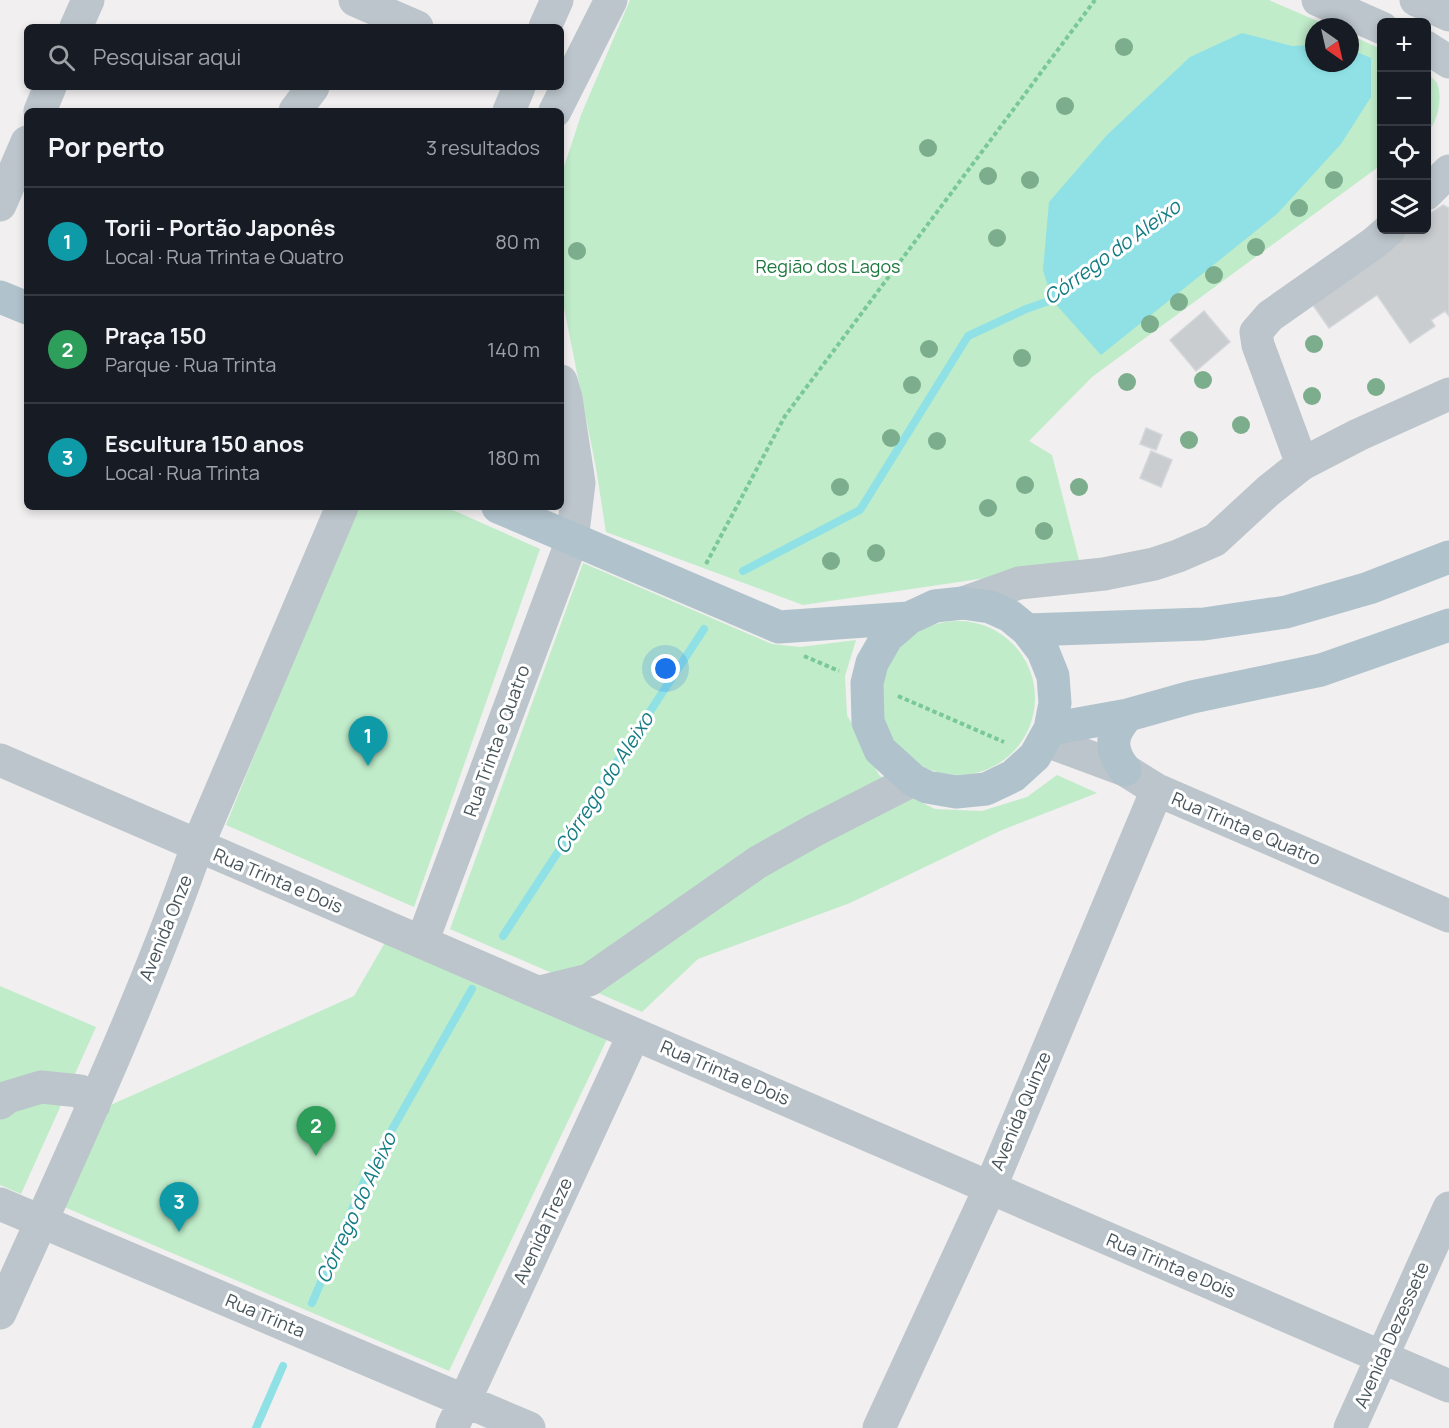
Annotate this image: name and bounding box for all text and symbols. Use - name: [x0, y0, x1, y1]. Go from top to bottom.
- north arrow: [1305, 18, 1359, 72]
- map controls: [1377, 18, 1431, 234]
- button: +: [1377, 18, 1431, 72]
- search box: [24, 24, 564, 90]
- icon: search: [45, 41, 78, 74]
- text: Pesquisar aqui: [93, 42, 241, 72]
- button: −: [1377, 72, 1431, 126]
- button: locate: [1377, 126, 1431, 180]
- text: Por perto: [48, 129, 165, 165]
- text: 3 resultados: [426, 134, 540, 161]
- button: layers: [1377, 180, 1431, 234]
- water label: Córrego do Aleixo: [1038, 192, 1187, 310]
- text: Torii - Portão Japonês: [105, 213, 336, 243]
- text: 1: [63, 228, 72, 255]
- text: 80 m: [495, 228, 540, 255]
- text: Local · Rua Trinta e Quatro: [105, 243, 344, 270]
- park label: Região dos Lagos: [755, 254, 901, 278]
- text: Praça 150: [105, 321, 207, 351]
- text: 2: [62, 336, 73, 363]
- text: 140 m: [487, 336, 540, 363]
- text: Parque · Rua Trinta: [105, 351, 276, 378]
- text: Escultura 150 anos: [105, 429, 304, 459]
- text: 3: [62, 444, 73, 471]
- text: 180 m: [487, 444, 540, 471]
- text: Local · Rua Trinta: [105, 459, 260, 486]
- your location: [651, 654, 680, 683]
- street label: Rua Trinta e Quatro: [457, 662, 535, 820]
- water label: Córrego do Aleixo: [548, 706, 660, 858]
- pin: 1: [348, 716, 388, 766]
- street label: Rua Trinta e Quatro: [1168, 786, 1325, 870]
- street label: Rua Trinta e Dois: [210, 842, 347, 918]
- street label: Avenida Onze: [133, 871, 197, 984]
- street label: Rua Trinta e Dois: [657, 1034, 794, 1110]
- street label: Avenida Quinze: [984, 1048, 1056, 1174]
- pin: 2: [296, 1106, 336, 1156]
- water label: Córrego do Aleixo: [309, 1127, 403, 1287]
- street label: Avenida Treze: [507, 1173, 577, 1288]
- pin: 3: [160, 1182, 198, 1232]
- street label: Rua Trinta e Dois: [1103, 1227, 1240, 1303]
- street label: Avenida Dezessete: [1348, 1258, 1434, 1411]
- street label: Rua Trinta: [222, 1288, 309, 1343]

